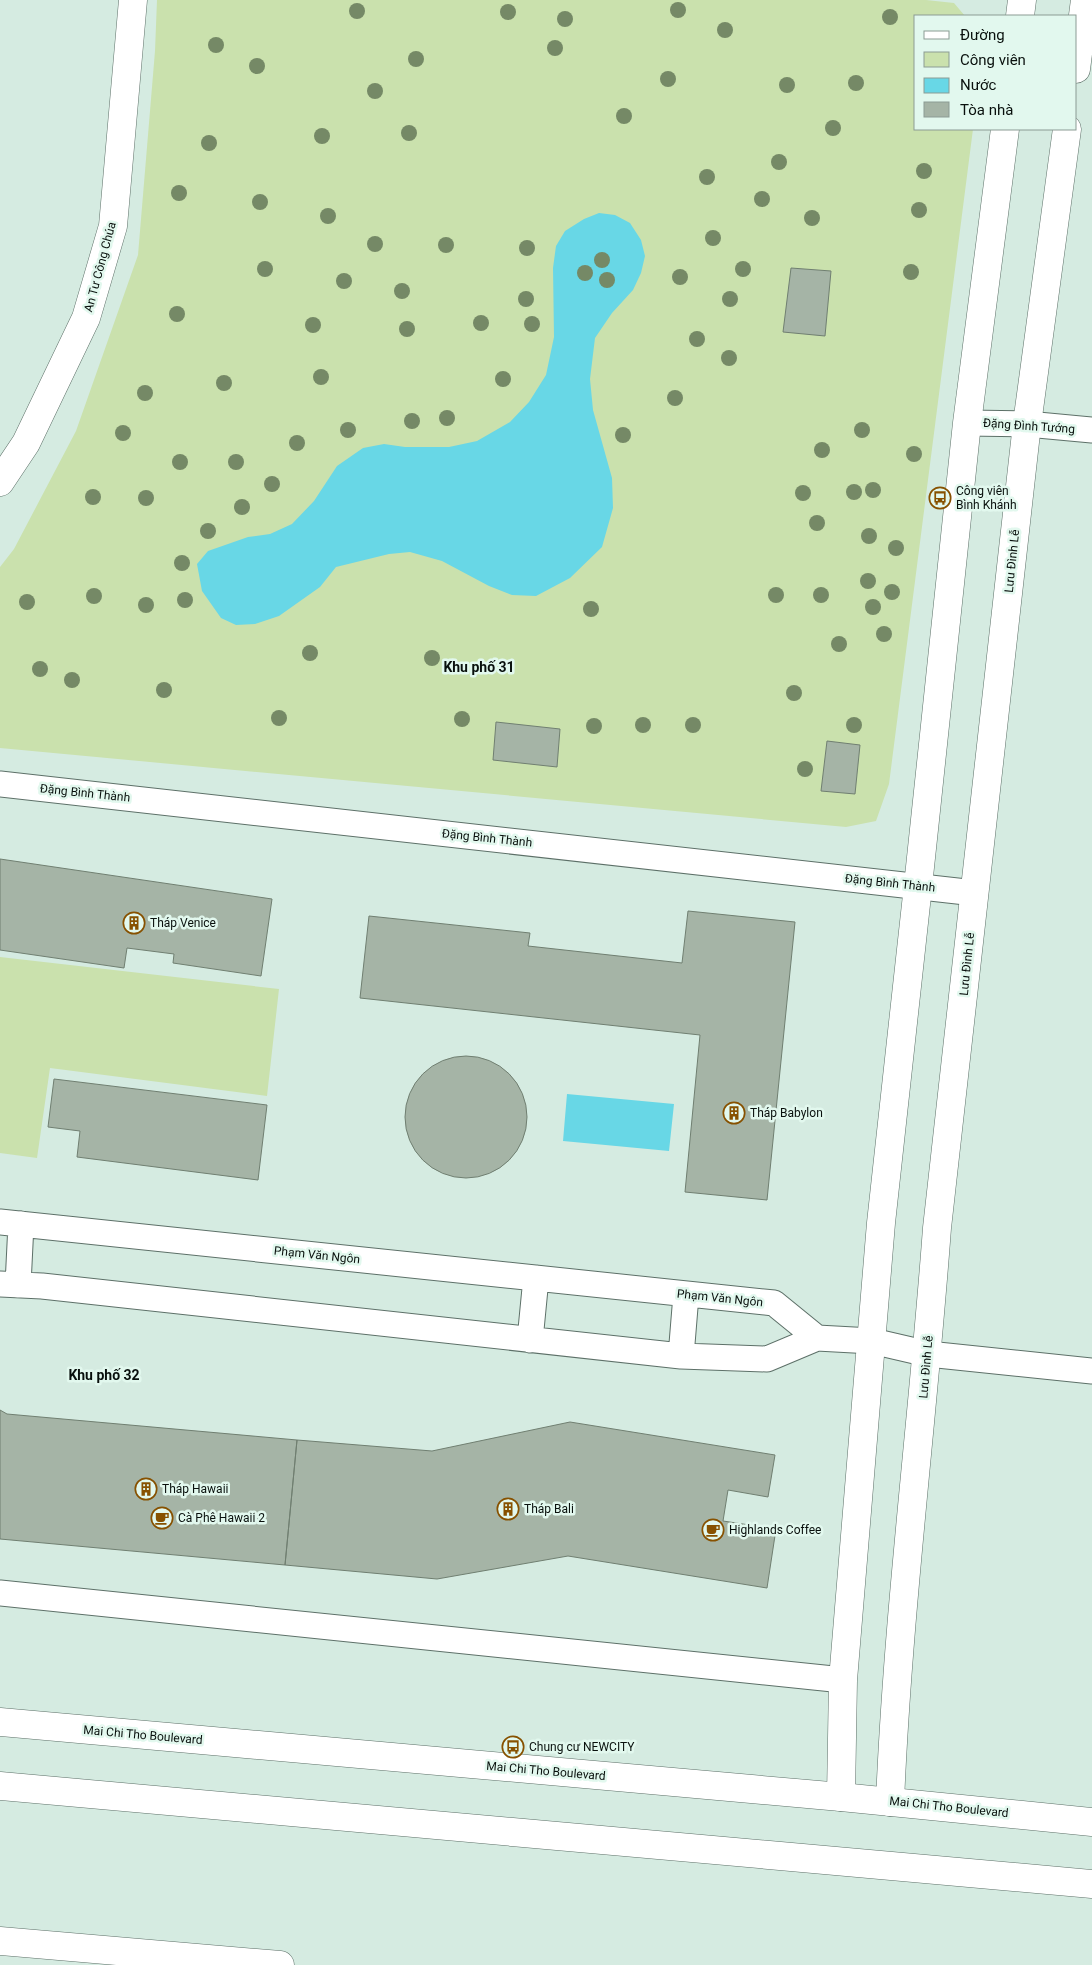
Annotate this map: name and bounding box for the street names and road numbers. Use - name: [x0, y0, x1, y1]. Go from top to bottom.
- street label: An Tư Công Chúa: [81, 220, 119, 314]
- street label: Đặng Đình Tướng: [983, 416, 1075, 436]
- street label: Lưu Đình Lễ: [1002, 529, 1022, 593]
- street label: Đặng Bình Thành: [39, 781, 131, 805]
- street label: Đặng Bình Thành: [441, 826, 533, 850]
- street label: Đặng Bình Thành: [844, 871, 936, 895]
- street label: Lưu Đình Lễ: [957, 932, 977, 996]
- street label: Phạm Văn Ngôn: [273, 1244, 361, 1266]
- street label: Phạm Văn Ngôn: [676, 1287, 764, 1309]
- street label: Lưu Đình Lễ: [916, 1335, 936, 1399]
- street label: Mai Chi Tho Boulevard: [83, 1723, 203, 1747]
- street label: Mai Chi Tho Boulevard: [486, 1759, 606, 1783]
- street label: Mai Chi Tho Boulevard: [889, 1794, 1009, 1820]

